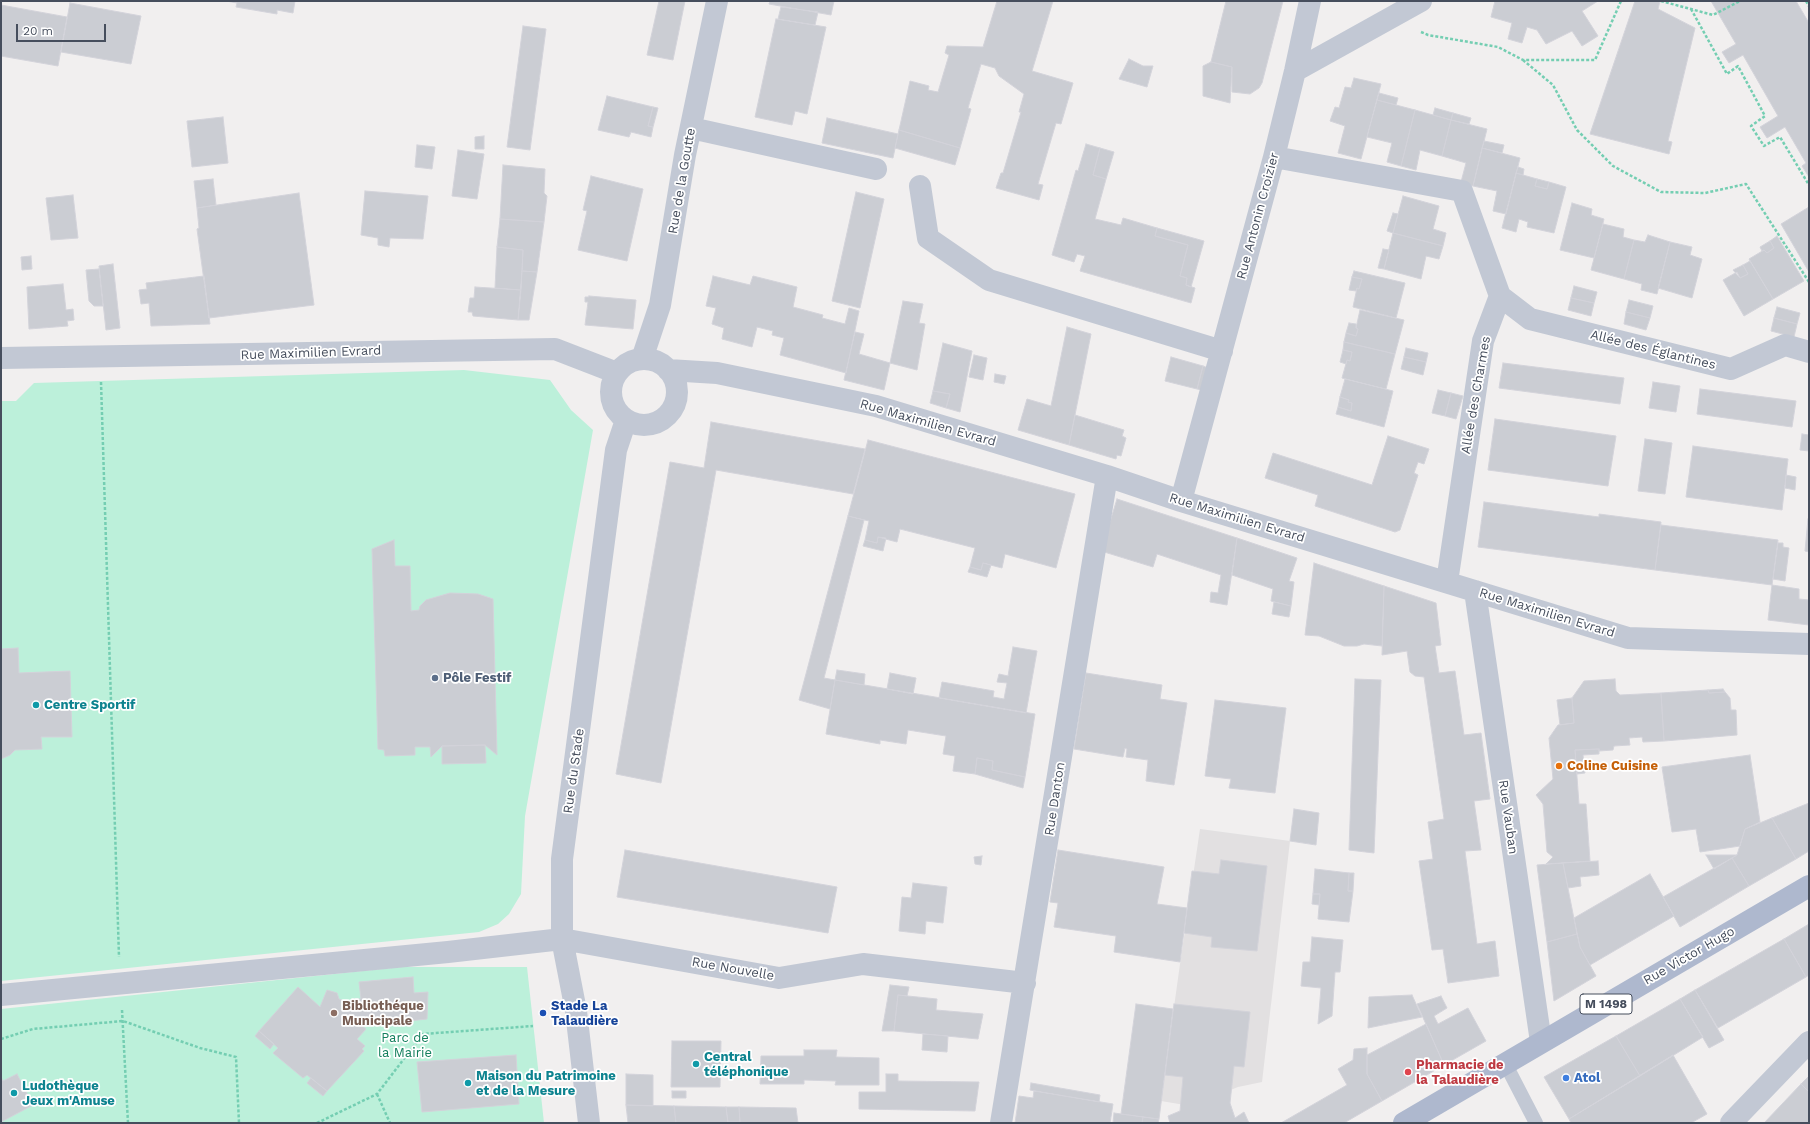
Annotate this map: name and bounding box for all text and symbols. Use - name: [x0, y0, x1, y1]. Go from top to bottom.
- scale bar: [18, 16, 108, 42]
- text: 20 m: [23, 24, 53, 38]
- street label: Rue de la Goutte: [665, 127, 699, 235]
- street label: Rue Antonin Croizier: [1234, 151, 1282, 281]
- street label: Allée des Églantines: [1589, 327, 1717, 373]
- street label: Allée des Charmes: [1458, 335, 1494, 455]
- street label: Rue Maximilien Evrard: [240, 343, 382, 363]
- street label: Rue Maximilien Evrard: [858, 396, 998, 450]
- street label: Rue Maximilien Evrard: [1167, 490, 1307, 546]
- street label: Rue Maximilien Evrard: [1477, 585, 1617, 641]
- place label: Pôle Festif: [443, 670, 511, 686]
- marker: Pôle Festif: [430, 673, 440, 683]
- place label: Centre Sportif: [44, 697, 135, 713]
- marker: Centre Sportif: [31, 700, 41, 710]
- street label: Rue du Stade: [560, 727, 588, 815]
- place label: Coline Cuisine: [1567, 758, 1658, 774]
- street label: Rue Danton: [1041, 761, 1069, 837]
- marker: Coline Cuisine: [1554, 761, 1564, 771]
- street label: Rue Vauban: [1495, 779, 1521, 855]
- street label: Rue Victor Hugo: [1641, 924, 1737, 988]
- street label: Rue Nouvelle: [691, 954, 775, 984]
- road number: M 1498: [1580, 994, 1632, 1014]
- place label: Bibliothéque Municipale: [342, 998, 424, 1029]
- place label: Stade La Talaudière: [551, 998, 618, 1029]
- marker: Bibliothéque Municipale: [329, 1008, 339, 1018]
- marker: Stade La Talaudière: [538, 1008, 548, 1018]
- park label: Parc de la Mairie: [378, 1030, 432, 1061]
- place label: Central téléphonique: [704, 1049, 789, 1080]
- place label: Pharmacie de la Talaudière: [1416, 1057, 1504, 1088]
- marker: Central téléphonique: [691, 1059, 701, 1069]
- marker: Pharmacie de la Talaudière: [1403, 1067, 1413, 1077]
- place label: Maison du Patrimoine et de la Mesure: [476, 1068, 616, 1099]
- place label: Atol: [1574, 1070, 1600, 1086]
- marker: Atol: [1561, 1073, 1571, 1083]
- place label: Ludothèque Jeux m'Amuse: [22, 1078, 115, 1109]
- marker: Maison du Patrimoine et de la Mesure: [463, 1078, 473, 1088]
- marker: Ludothèque Jeux m'Amuse: [9, 1088, 19, 1098]

